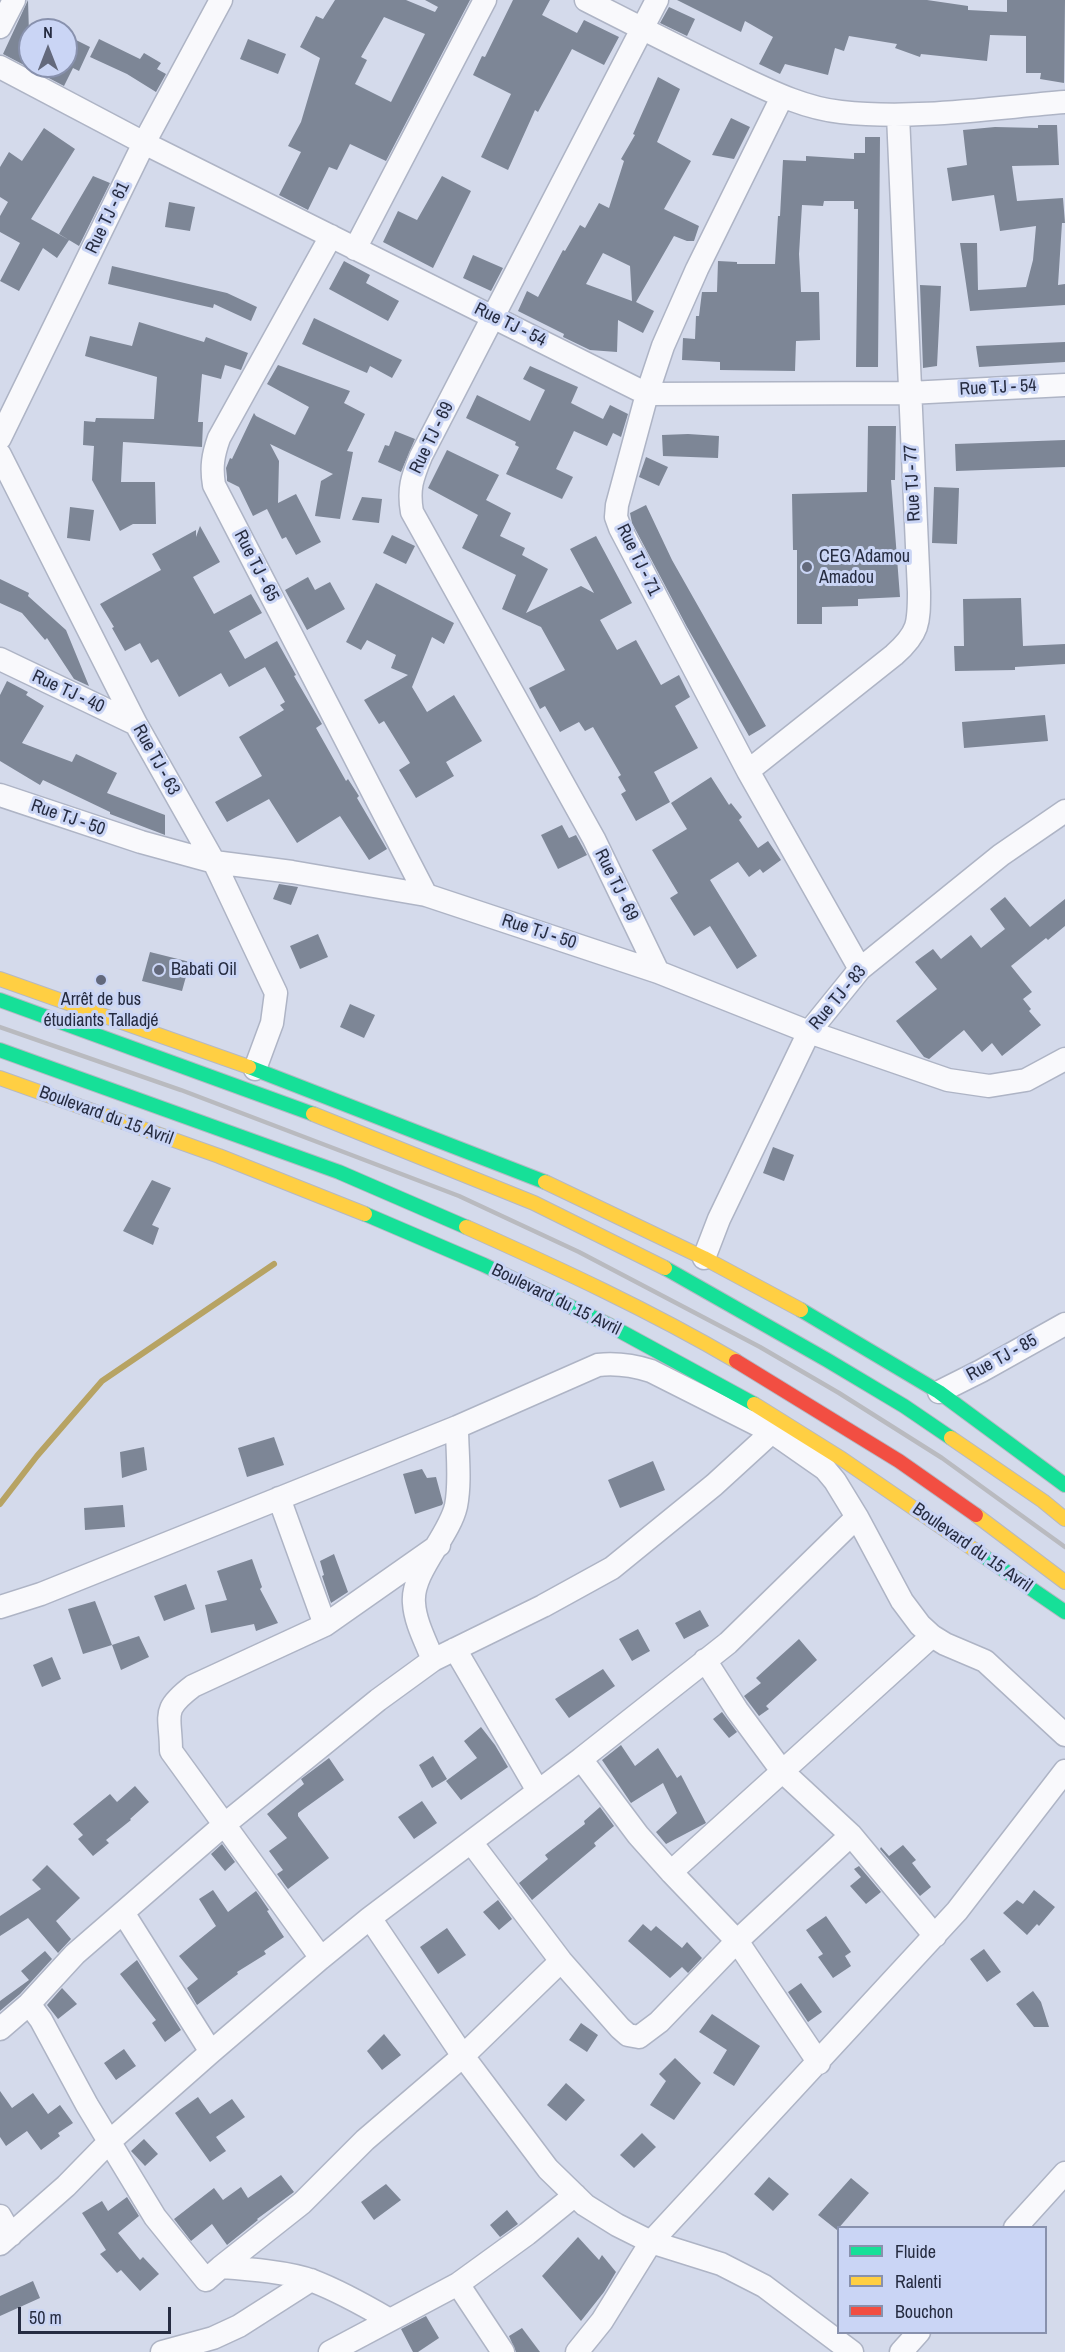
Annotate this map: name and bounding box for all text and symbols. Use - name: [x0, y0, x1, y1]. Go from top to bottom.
- north arrow: [18, 18, 78, 78]
- text: N: [43, 21, 53, 43]
- street label: Rue TJ - 61: [81, 179, 135, 257]
- street label: Rue TJ - 54: [471, 298, 549, 352]
- street label: Rue TJ - 54: [959, 375, 1037, 401]
- street label: Rue TJ - 69: [405, 399, 459, 477]
- street label: Rue TJ - 77: [900, 444, 926, 522]
- street label: Rue TJ - 71: [611, 521, 665, 599]
- street label: Rue TJ - 65: [229, 527, 283, 605]
- place label: CEG Adamou Amadou: [819, 546, 910, 588]
- marker: CEG Adamou Amadou: [800, 560, 814, 574]
- street label: Rue TJ - 40: [28, 666, 108, 718]
- street label: Rue TJ - 63: [128, 721, 184, 799]
- street label: Rue TJ - 50: [28, 795, 108, 841]
- street label: Rue TJ - 69: [589, 846, 643, 924]
- street label: Rue TJ - 50: [499, 910, 579, 954]
- place label: Babati Oil: [171, 959, 237, 981]
- street label: Rue TJ - 83: [805, 962, 871, 1034]
- marker: Babati Oil: [152, 963, 166, 977]
- marker: Arrêt de bus étudiants Talladjé: [94, 973, 108, 987]
- place label: Arrêt de bus étudiants Talladjé: [43, 989, 159, 1032]
- street label: Boulevard du 15 Avril: [36, 1082, 176, 1150]
- street label: Boulevard du 15 Avril: [488, 1259, 624, 1341]
- street label: Rue TJ - 85: [963, 1330, 1041, 1386]
- street label: Boulevard du 15 Avril: [908, 1499, 1036, 1597]
- legend: [837, 2226, 1047, 2334]
- text: Fluide: [895, 2239, 936, 2264]
- text: Ralenti: [895, 2269, 942, 2294]
- scale bar: [21, 2295, 174, 2333]
- text: Bouchon: [895, 2299, 953, 2324]
- text: 50 m: [29, 2305, 62, 2330]

